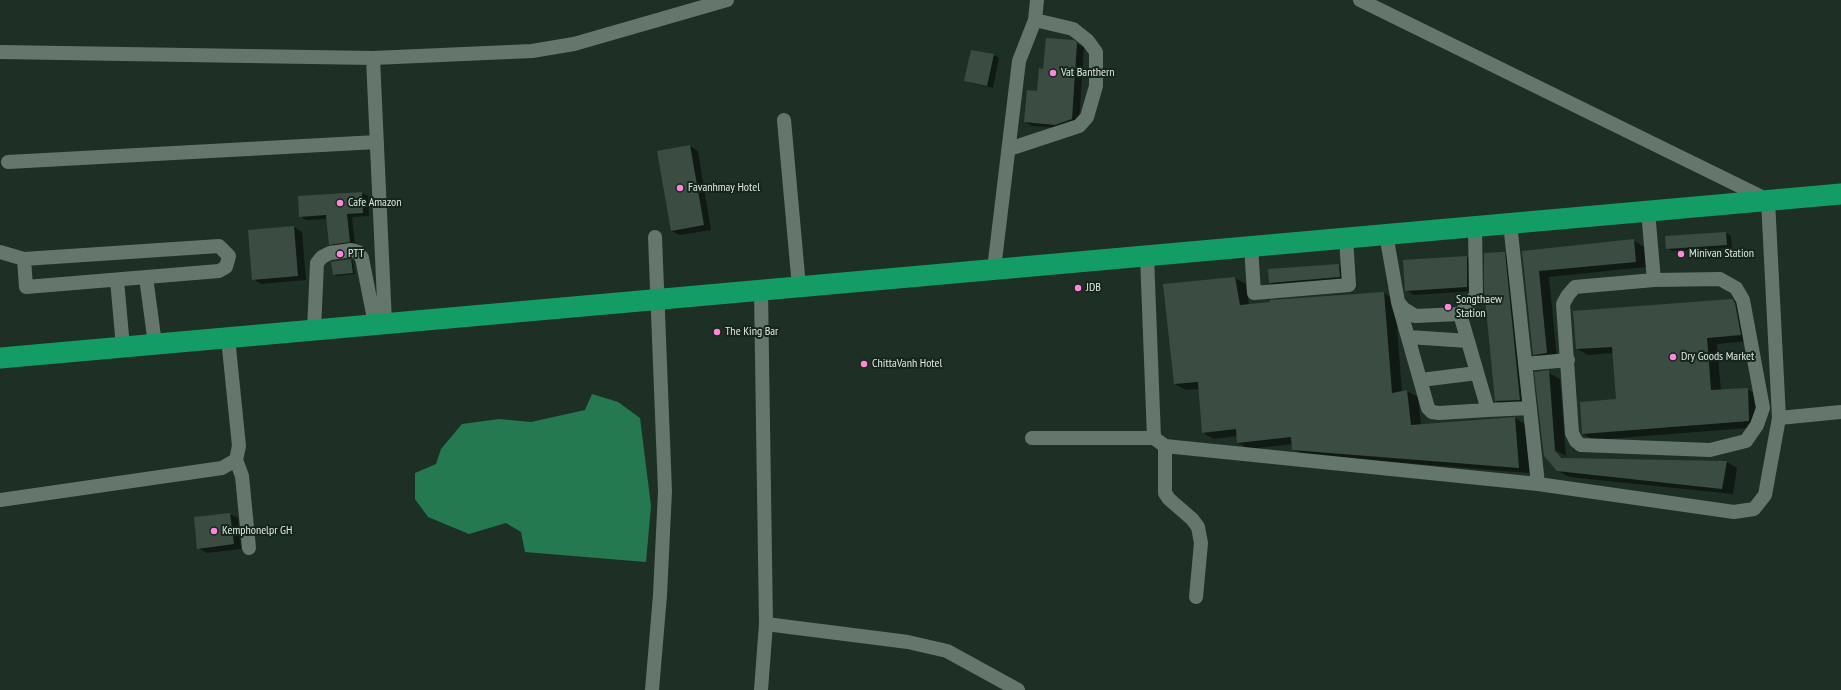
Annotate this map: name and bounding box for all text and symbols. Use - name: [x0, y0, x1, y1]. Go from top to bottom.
- place label: Vat Banthern: [1061, 66, 1115, 80]
- marker: Vat Banthern: [1048, 68, 1058, 78]
- place label: Favanhmay Hotel: [688, 181, 760, 195]
- marker: Favanhmay Hotel: [675, 183, 685, 193]
- place label: Cafe Amazon: [348, 196, 402, 210]
- marker: Cafe Amazon: [335, 198, 345, 208]
- place label: PTT: [348, 247, 364, 261]
- place label: Minivan Station: [1689, 247, 1754, 261]
- marker: PTT: [335, 249, 345, 259]
- marker: Minivan Station: [1676, 249, 1686, 259]
- place label: JDB: [1086, 281, 1101, 295]
- marker: JDB: [1073, 283, 1083, 293]
- place label: Songthaew Station: [1456, 293, 1502, 321]
- marker: Songthaew Station: [1443, 302, 1453, 312]
- place label: The King Bar: [725, 325, 778, 339]
- marker: The King Bar: [712, 327, 722, 337]
- place label: Dry Goods Market: [1681, 350, 1754, 364]
- marker: Dry Goods Market: [1668, 352, 1678, 362]
- place label: ChittaVanh Hotel: [872, 357, 942, 371]
- marker: ChittaVanh Hotel: [859, 359, 869, 369]
- place label: Kemphonelpr GH: [222, 524, 292, 538]
- marker: Kemphonelpr GH: [209, 526, 219, 536]

